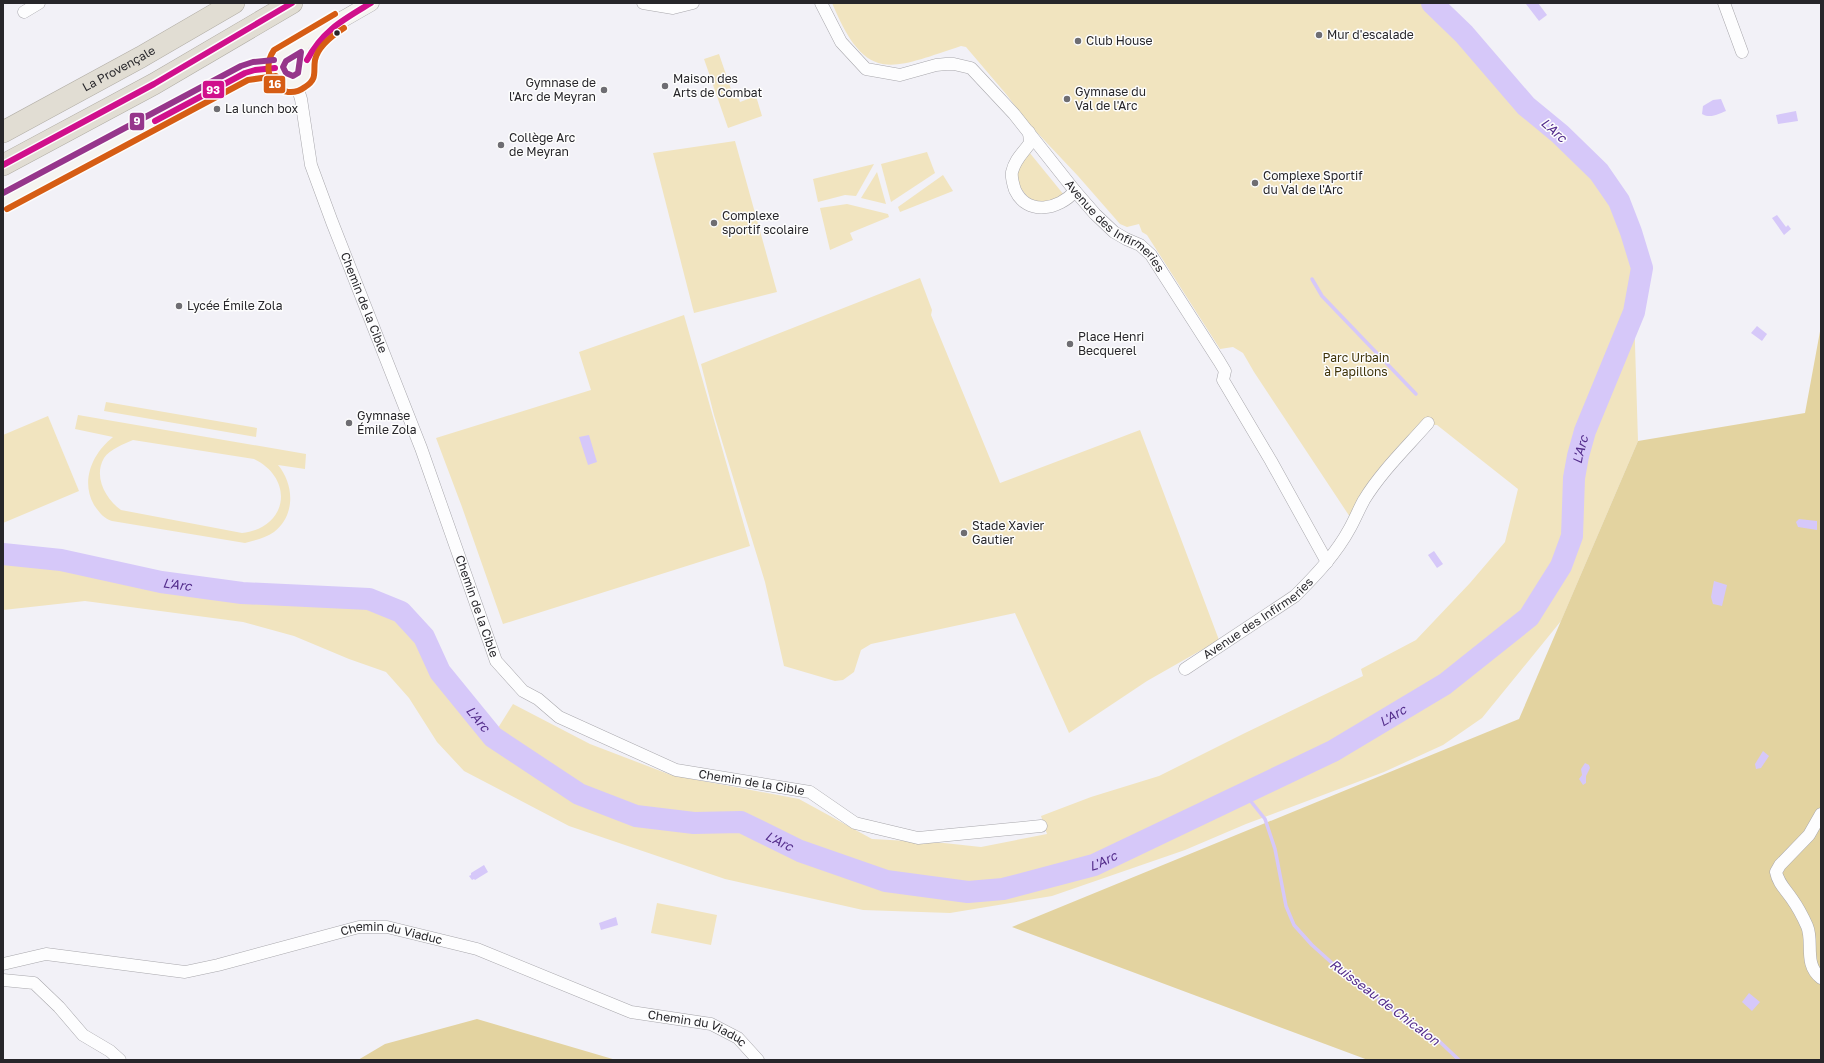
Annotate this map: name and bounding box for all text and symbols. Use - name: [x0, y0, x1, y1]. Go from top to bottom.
- place label: Mur d'escalade: [1327, 27, 1414, 42]
- unlabelled marker: [332, 28, 342, 38]
- marker: Mur d'escalade: [1314, 30, 1324, 40]
- place label: Club House: [1086, 33, 1153, 48]
- marker: Club House: [1073, 36, 1083, 46]
- street label: La Provençale: [80, 42, 158, 94]
- place label: Maison des Arts de Combat: [673, 71, 762, 100]
- line badge: 16: [263, 75, 286, 94]
- place label: Gymnase de l'Arc de Meyran: [509, 75, 596, 104]
- text: 16: [269, 77, 281, 90]
- line badge: 93: [202, 80, 225, 99]
- marker: Maison des Arts de Combat: [660, 81, 670, 91]
- text: 93: [206, 83, 220, 96]
- place label: Gymnase du Val de l'Arc: [1075, 84, 1146, 113]
- marker: Gymnase de l'Arc de Meyran: [599, 85, 609, 95]
- marker: Gymnase du Val de l'Arc: [1062, 94, 1072, 104]
- place label: La lunch box: [225, 101, 298, 116]
- marker: La lunch box: [212, 104, 222, 114]
- line badge: 9: [129, 112, 145, 131]
- text: 9: [134, 114, 141, 127]
- water label: L'Arc: [1538, 115, 1571, 146]
- place label: Collège Arc de Meyran: [509, 130, 576, 159]
- marker: Collège Arc de Meyran: [496, 140, 506, 150]
- place label: Complexe Sportif du Val de l'Arc: [1263, 168, 1363, 197]
- street label: Avenue des Infirmeries: [1062, 177, 1168, 275]
- marker: Complexe Sportif du Val de l'Arc: [1250, 178, 1260, 188]
- place label: Complexe sportif scolaire: [722, 208, 809, 237]
- marker: Complexe sportif scolaire: [709, 218, 719, 228]
- street label: Chemin de la Cible: [338, 250, 391, 355]
- place label: Lycée Émile Zola: [187, 298, 282, 313]
- marker: Lycée Émile Zola: [174, 301, 184, 311]
- place label: Place Henri Becquerel: [1078, 329, 1144, 358]
- marker: Place Henri Becquerel: [1065, 339, 1075, 349]
- park label: Parc Urbain à Papillons: [1323, 350, 1389, 379]
- place label: Gymnase Émile Zola: [357, 408, 417, 437]
- marker: Gymnase Émile Zola: [344, 418, 354, 428]
- water label: L'Arc: [1569, 433, 1592, 465]
- place label: Stade Xavier Gautier: [972, 518, 1045, 547]
- marker: Stade Xavier Gautier: [959, 528, 969, 538]
- street label: Chemin de la Cible: [452, 553, 502, 659]
- water label: L'Arc: [162, 574, 193, 594]
- street label: Avenue des Infirmeries: [1200, 574, 1316, 662]
- water label: L'Arc: [1376, 701, 1410, 730]
- water label: L'Arc: [463, 703, 494, 736]
- street label: Chemin de la Cible: [697, 766, 806, 798]
- water label: L'Arc: [763, 827, 797, 855]
- water label: L'Arc: [1088, 847, 1120, 874]
- street label: Chemin du Viaduc: [339, 919, 444, 947]
- water label: Ruisseau de Chicalon: [1327, 956, 1444, 1049]
- street label: Chemin du Viaduc: [647, 1007, 751, 1050]

